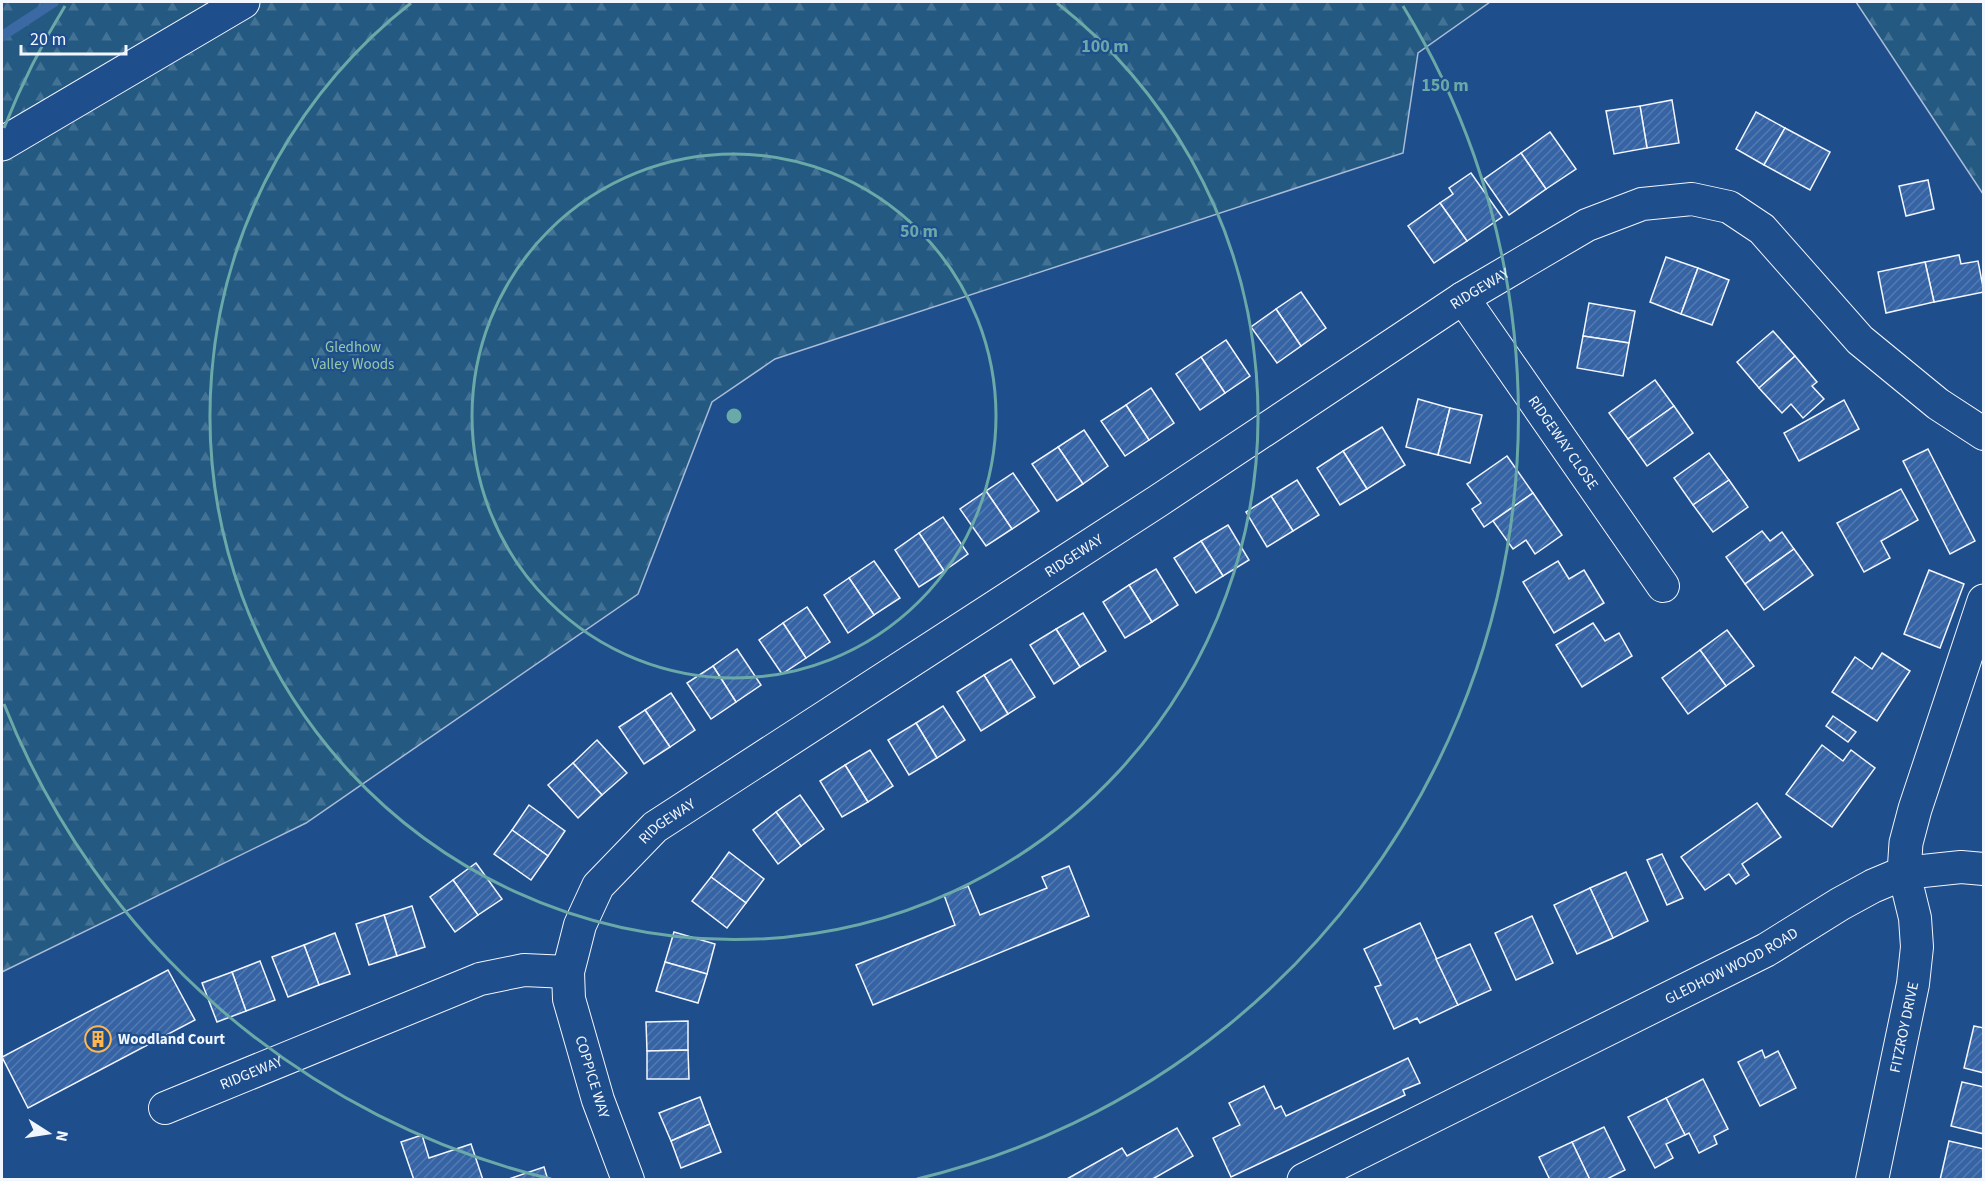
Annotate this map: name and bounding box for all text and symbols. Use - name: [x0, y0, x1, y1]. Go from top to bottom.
- scale bar: [21, 18, 126, 56]
- text: 20 m: [30, 27, 66, 52]
- text: 100 m: [1081, 34, 1129, 59]
- text: 150 m: [1421, 73, 1469, 98]
- text: 50 m: [900, 219, 938, 244]
- street label: RIDGEWAY: [1446, 262, 1514, 314]
- park label: Gledhow Valley Woods: [312, 337, 394, 375]
- street label: RIDGEWAY CLOSE: [1523, 391, 1603, 494]
- centre of rings: [724, 406, 744, 426]
- street label: RIDGEWAY: [1040, 528, 1108, 582]
- street label: RIDGEWAY: [634, 793, 700, 849]
- street label: GLEDHOW WOOD ROAD: [1661, 922, 1802, 1009]
- street label: FITZROY DRIVE: [1884, 980, 1924, 1075]
- building icon: Woodland Court: [83, 1024, 113, 1054]
- place label: Woodland Court: [118, 1029, 225, 1050]
- street label: COPPICE WAY: [569, 1033, 615, 1122]
- street label: RIDGEWAY: [217, 1050, 286, 1095]
- north arrow: [18, 1103, 78, 1163]
- text: N: [50, 1128, 74, 1143]

